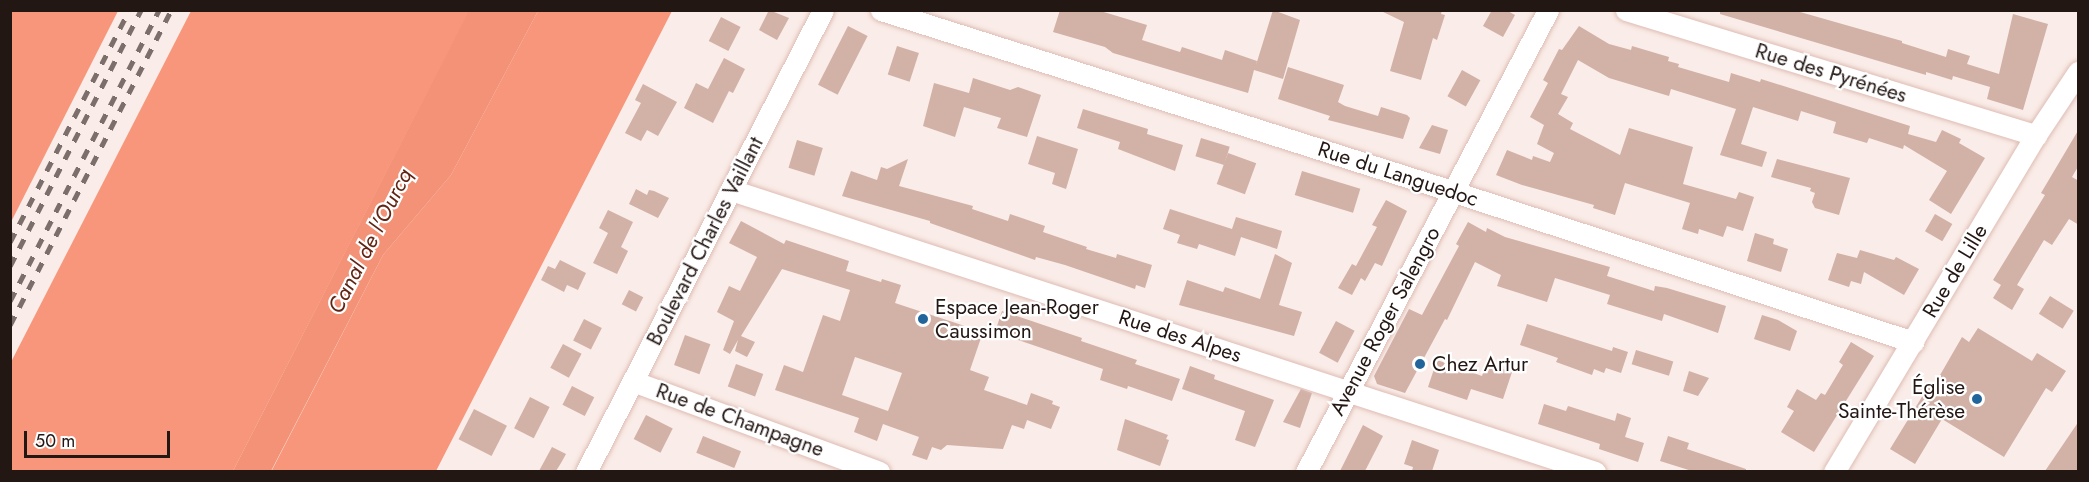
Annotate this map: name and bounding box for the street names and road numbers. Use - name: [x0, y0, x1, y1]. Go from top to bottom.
- street label: Rue des Pyrénées: [1752, 38, 1910, 108]
- street label: Boulevard Charles Vaillant: [641, 133, 769, 349]
- street label: Rue du Languedoc: [1315, 136, 1481, 212]
- street label: Rue de Lille: [1917, 220, 1993, 322]
- street label: Avenue Roger Salengro: [1325, 222, 1445, 420]
- street label: Rue des Alpes: [1116, 304, 1244, 368]
- street label: Rue de Champagne: [653, 378, 827, 462]

